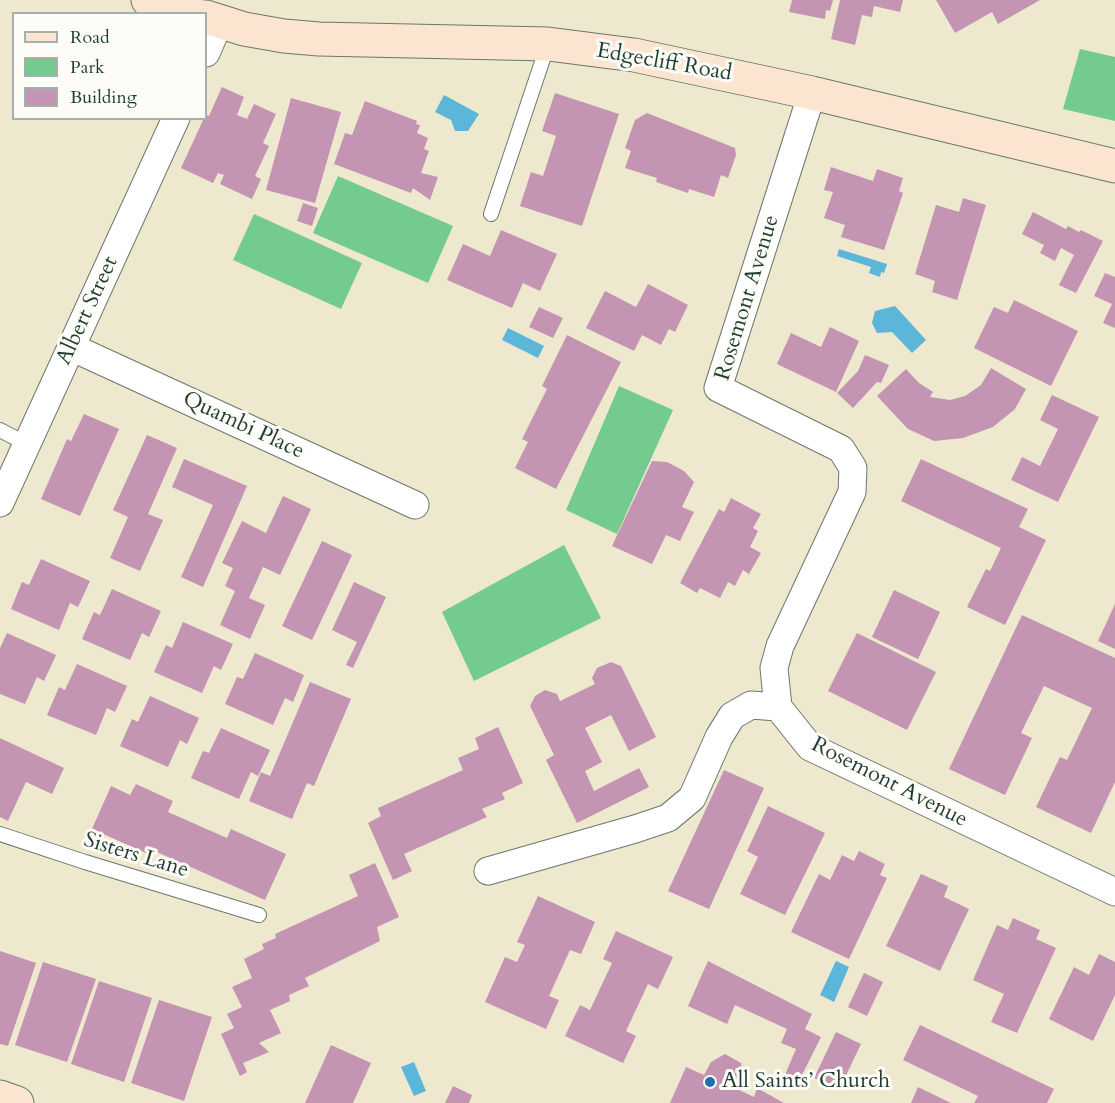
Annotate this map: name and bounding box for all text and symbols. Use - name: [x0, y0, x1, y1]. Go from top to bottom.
- legend: [12, 12, 207, 120]
- text: Road: [70, 25, 110, 50]
- street label: Edgecliff Road: [594, 38, 734, 88]
- text: Park: [70, 55, 105, 80]
- text: Building: [70, 85, 137, 110]
- street label: Rosemont Avenue: [710, 212, 786, 384]
- street label: Albert Street: [51, 252, 125, 370]
- street label: Quambi Place: [178, 386, 308, 466]
- street label: Rosemont Avenue: [807, 732, 971, 834]
- street label: Sisters Lane: [80, 828, 192, 884]
- place label: All Saints’ Church: [722, 1069, 890, 1095]
- marker: All Saints’ Church: [703, 1075, 717, 1089]

